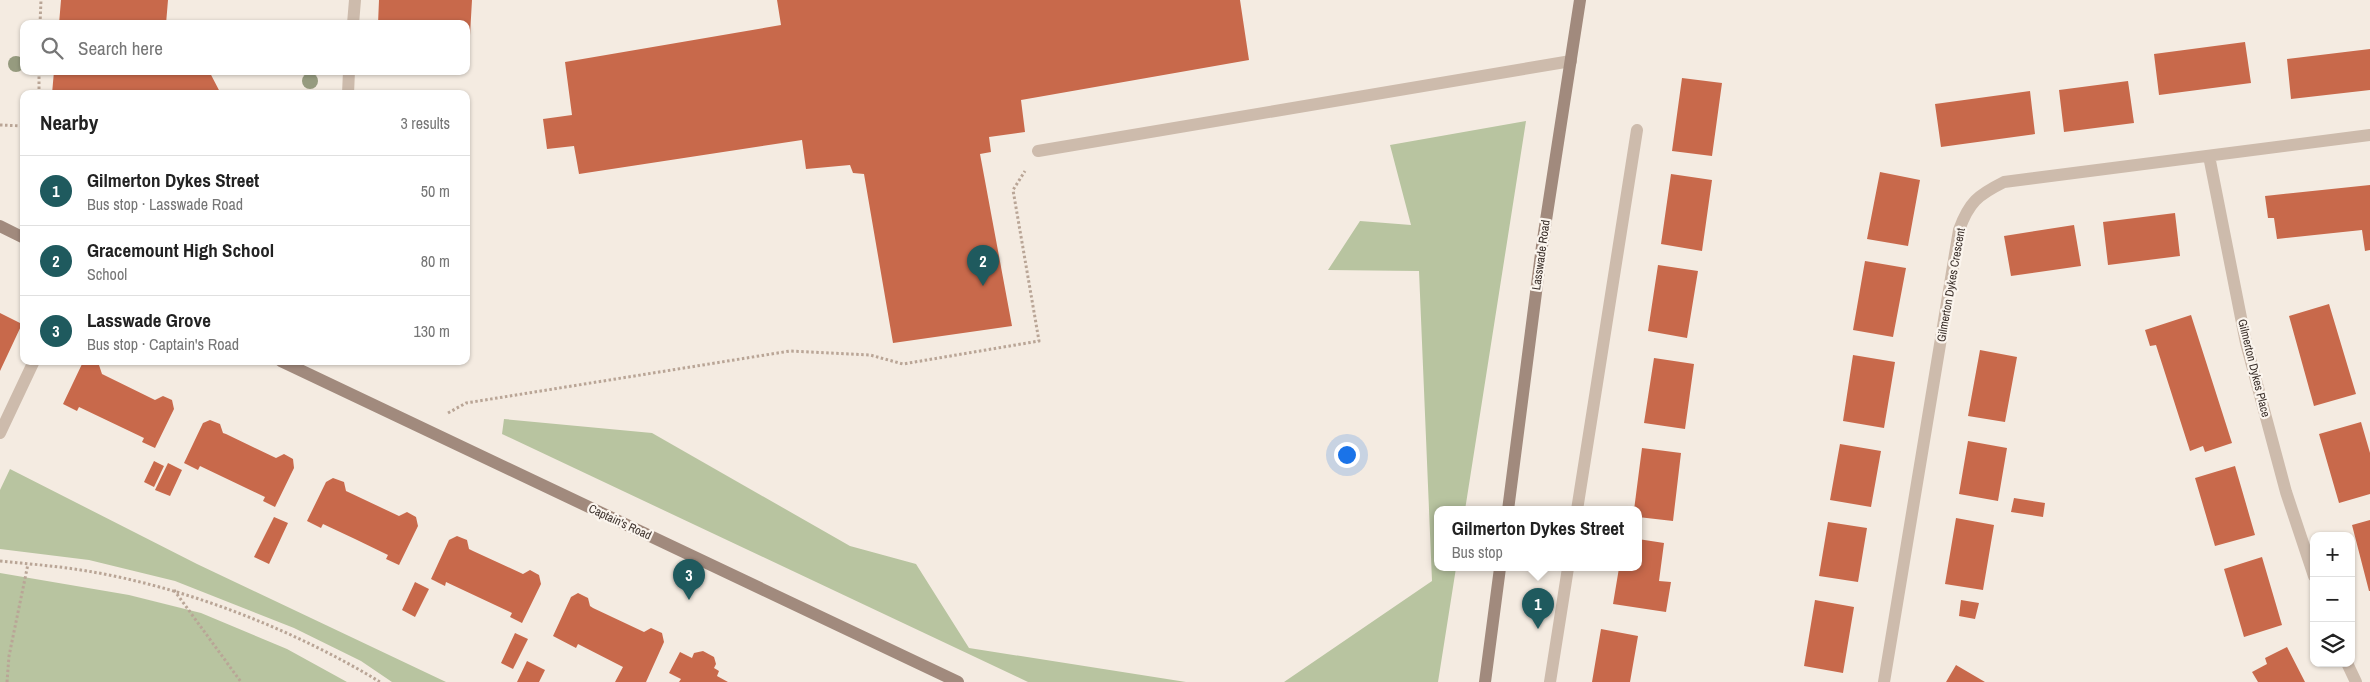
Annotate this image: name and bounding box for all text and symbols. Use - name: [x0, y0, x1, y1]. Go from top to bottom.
- search box: [20, 20, 470, 75]
- icon: search: [38, 34, 66, 62]
- text: Search here: [78, 35, 163, 61]
- text: Nearby: [40, 108, 98, 137]
- text: 3 results: [400, 112, 450, 134]
- text: Gilmerton Dykes Street: [87, 167, 259, 193]
- text: 1: [52, 180, 60, 202]
- text: 50 m: [421, 180, 450, 202]
- text: Bus stop · Lasswade Road: [87, 193, 243, 215]
- street label: Lasswade Road: [1528, 219, 1554, 291]
- street label: Gilmerton Dykes Crescent: [1933, 227, 1969, 343]
- text: Gracemount High School: [87, 237, 274, 263]
- pin: 2: [967, 245, 999, 286]
- text: 2: [52, 250, 60, 272]
- text: 80 m: [421, 250, 450, 272]
- text: School: [87, 263, 127, 285]
- text: Lasswade Grove: [87, 307, 211, 333]
- street label: Gilmerton Dykes Place: [2234, 317, 2274, 419]
- text: 3: [52, 320, 60, 342]
- text: 130 m: [414, 320, 450, 342]
- text: Bus stop · Captain's Road: [87, 333, 239, 355]
- your location: [1334, 442, 1360, 468]
- street label: Captain's Road: [586, 500, 654, 544]
- popup: [1434, 506, 1642, 571]
- text: Gilmerton Dykes Street: [1452, 515, 1624, 541]
- map controls: [2310, 532, 2355, 667]
- button: +: [2310, 532, 2355, 577]
- text: Bus stop: [1452, 541, 1503, 563]
- pin: 3: [673, 559, 705, 600]
- button: −: [2310, 577, 2355, 622]
- pin: 1: [1522, 588, 1554, 629]
- button: layers: [2310, 622, 2355, 667]

